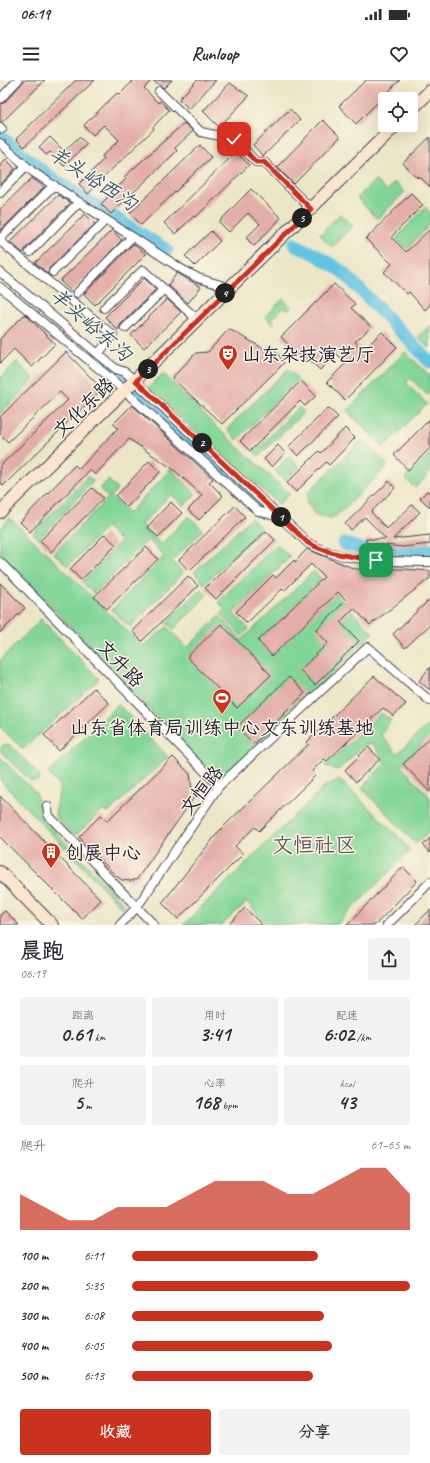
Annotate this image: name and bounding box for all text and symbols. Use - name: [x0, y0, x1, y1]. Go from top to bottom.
- text: 06:19: [20, 5, 50, 24]
- icon: menu: [20, 43, 42, 65]
- text: Runloop: [191, 43, 239, 65]
- icon: heart: [388, 43, 410, 65]
- map controls: [378, 92, 418, 132]
- button: locate: [378, 92, 418, 132]
- pin: [217, 122, 251, 156]
- icon: check: [223, 128, 245, 150]
- water label: 羊头峪西沟: [44, 141, 143, 217]
- pin: 5: [292, 208, 312, 228]
- text: 5: [300, 211, 304, 225]
- water label: 羊头峪东沟: [45, 282, 138, 368]
- pin: 4: [215, 283, 235, 303]
- text: 4: [223, 286, 227, 300]
- theatre icon: 山东杂技演艺厅: [217, 343, 239, 371]
- place label: 山东杂技演艺厅: [242, 343, 375, 367]
- pin: 3: [138, 359, 158, 379]
- text: 3: [146, 362, 150, 376]
- street label: 文化东路: [48, 373, 119, 443]
- pin: 2: [192, 433, 212, 453]
- text: 2: [200, 436, 204, 450]
- pin: 1: [271, 507, 291, 527]
- text: 1: [279, 510, 283, 524]
- pin: [359, 543, 393, 577]
- icon: arrive: [365, 549, 387, 571]
- street label: 文升路: [92, 635, 149, 693]
- sports icon: 山东省体育局训练中心文东训练基地: [211, 687, 233, 715]
- place label: 山东省体育局训练中心文东训练基地: [70, 716, 374, 740]
- street label: 文恒路: [175, 761, 229, 820]
- district label: 文恒社区: [272, 832, 356, 858]
- building icon: 创展中心: [40, 841, 62, 869]
- place label: 创展中心: [65, 841, 141, 865]
- text: 晨跑: [20, 937, 64, 965]
- button: share: [368, 938, 410, 980]
- text: 06:19: [20, 966, 46, 982]
- text: 距离: [72, 1008, 94, 1022]
- text: 用时: [204, 1008, 226, 1022]
- text: 配速: [336, 1008, 358, 1022]
- text: 0.61: [61, 1022, 92, 1047]
- text: 3:41: [200, 1022, 230, 1047]
- text: 6:02: [323, 1022, 354, 1047]
- text: km: [92, 1030, 105, 1044]
- text: /km: [354, 1030, 371, 1044]
- text: 爬升: [72, 1076, 94, 1090]
- text: 心率: [204, 1076, 226, 1090]
- text: kcal: [340, 1076, 354, 1090]
- text: 5: [74, 1090, 83, 1115]
- text: 168: [192, 1090, 220, 1115]
- text: 43: [338, 1090, 356, 1115]
- text: m: [83, 1098, 92, 1112]
- text: bpm: [220, 1098, 238, 1112]
- text: 61–65 m: [370, 1137, 410, 1153]
- text: 爬升: [20, 1138, 46, 1154]
- text: 100 m: [20, 1248, 48, 1264]
- text: 6:11: [84, 1248, 104, 1264]
- text: 200 m: [20, 1278, 48, 1294]
- text: 5:35: [84, 1278, 104, 1294]
- text: 300 m: [20, 1308, 48, 1324]
- text: 6:08: [84, 1308, 104, 1324]
- text: 400 m: [20, 1338, 48, 1354]
- text: 6:05: [84, 1338, 104, 1354]
- text: 500 m: [20, 1368, 48, 1384]
- text: 6:13: [84, 1368, 104, 1384]
- button: 收藏: [20, 1409, 211, 1455]
- button: 分享: [219, 1409, 410, 1455]

